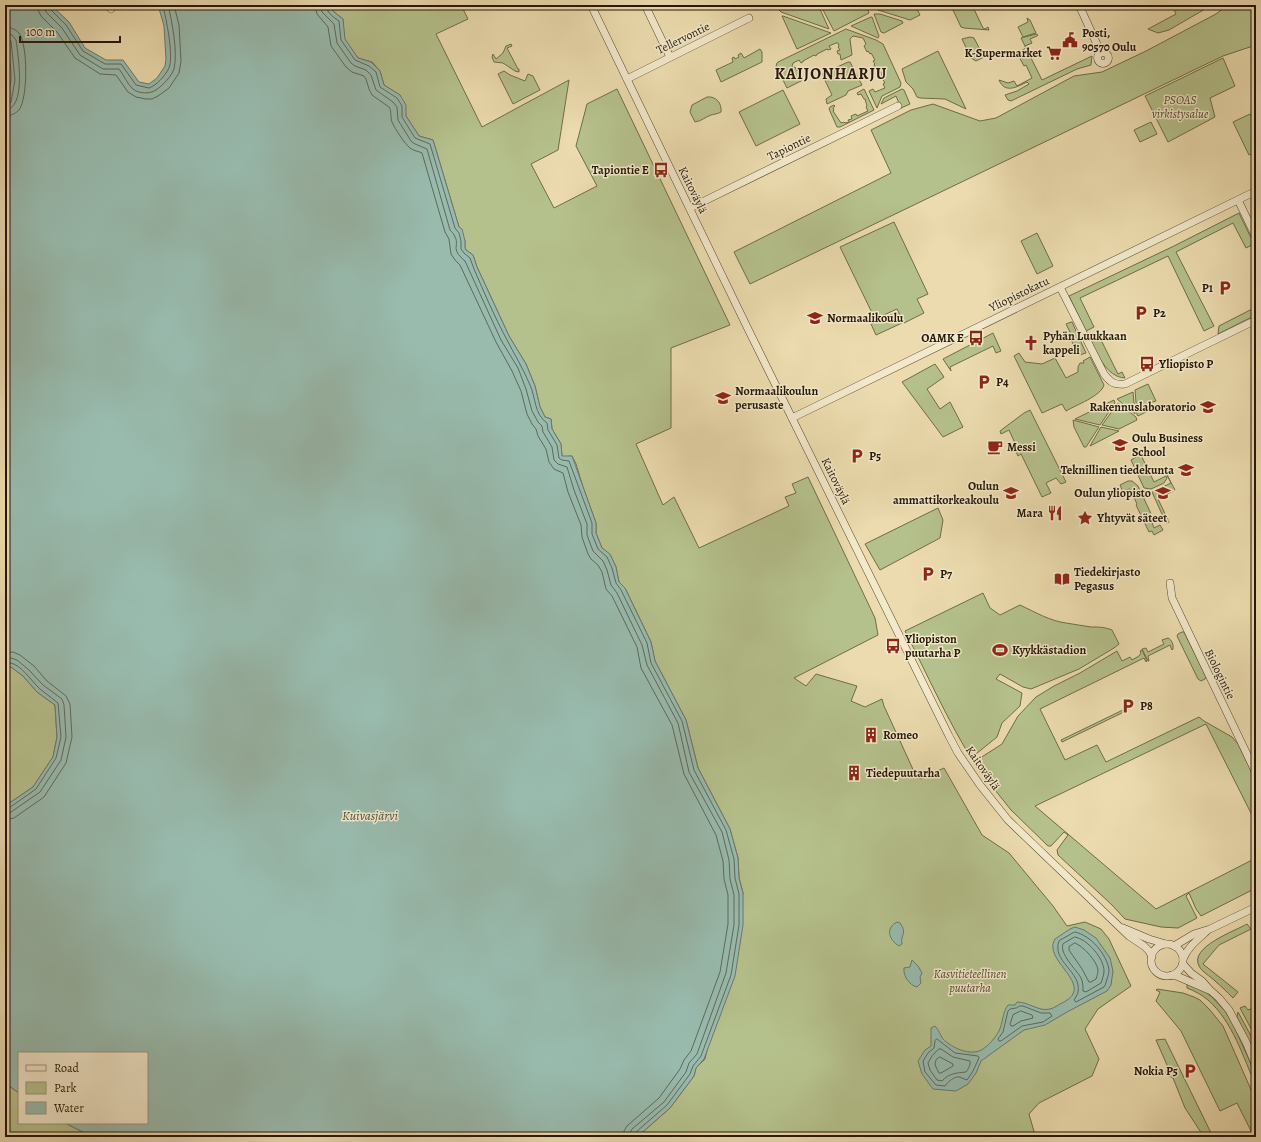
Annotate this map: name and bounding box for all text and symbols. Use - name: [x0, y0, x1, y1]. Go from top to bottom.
- scale bar: [20, 18, 120, 44]
- street label: Tellervontie: [654, 18, 712, 58]
- text: 100 m: [26, 24, 55, 40]
- place label: Posti, 90570 Oulu: [1082, 25, 1137, 55]
- public building icon: Posti, 90570 Oulu: [1061, 31, 1079, 49]
- supermarket icon: K-Supermarket: [1045, 44, 1063, 62]
- place label: K-Supermarket: [964, 45, 1042, 61]
- district label: KAIJONHARJU: [775, 63, 887, 85]
- park label: PSOAS virkistysalue: [1152, 92, 1209, 122]
- street label: Tapiontie: [765, 130, 813, 164]
- bus stop icon: Tapiontie E: [652, 161, 670, 179]
- place label: Tapiontie E: [592, 162, 649, 178]
- street label: Kaitoväylä: [675, 164, 711, 217]
- street label: Yliopistokatu: [985, 272, 1052, 316]
- parking icon: P1: [1216, 279, 1234, 297]
- place label: P1: [1202, 280, 1214, 296]
- parking icon: P2: [1132, 304, 1150, 322]
- place label: P2: [1153, 305, 1166, 321]
- school or university icon: Normaalikoulu: [806, 309, 824, 327]
- place label: Normaalikoulu: [827, 310, 904, 326]
- place label: Pyhän Luukkaan kappeli: [1043, 328, 1127, 358]
- bus stop icon: OAMK E: [967, 329, 985, 347]
- place label: OAMK E: [921, 330, 964, 346]
- church icon: Pyhän Luukkaan kappeli: [1022, 334, 1040, 352]
- bus stop icon: Yliopisto P: [1138, 355, 1156, 373]
- place label: Yliopisto P: [1158, 356, 1213, 372]
- parking icon: P4: [975, 373, 993, 391]
- place label: P4: [996, 374, 1009, 390]
- place label: Normaalikoulun perusaste: [735, 383, 818, 413]
- school or university icon: Normaalikoulun perusaste: [714, 389, 732, 407]
- school or university icon: Rakennuslaboratorio: [1199, 398, 1217, 416]
- place label: Rakennuslaboratorio: [1089, 399, 1196, 415]
- place label: Oulu Business School: [1132, 430, 1203, 460]
- school or university icon: Oulu Business School: [1111, 436, 1129, 454]
- cafe icon: Messi: [986, 438, 1004, 456]
- place label: Messi: [1007, 439, 1036, 455]
- parking icon: P5: [848, 447, 866, 465]
- place label: P5: [869, 448, 881, 464]
- street label: Kaitoväylä: [818, 455, 854, 508]
- school or university icon: Teknillinen tiedekunta: [1177, 461, 1195, 479]
- place label: Teknillinen tiedekunta: [1061, 462, 1174, 478]
- place label: Oulun ammattikorkeakoulu: [893, 478, 999, 508]
- school or university icon: Oulun ammattikorkeakoulu: [1002, 484, 1020, 502]
- school or university icon: Oulun yliopisto: [1154, 484, 1172, 502]
- place label: Oulun yliopisto: [1074, 485, 1151, 501]
- restaurant icon: Mara: [1046, 504, 1064, 522]
- place label: Mara: [1017, 505, 1043, 521]
- place icon: Yhtyvät säteet: [1076, 509, 1094, 527]
- place label: Yhtyvät säteet: [1096, 510, 1167, 526]
- place label: Tiedekirjasto Pegasus: [1074, 564, 1140, 594]
- parking icon: P7: [919, 565, 937, 583]
- place label: P7: [940, 566, 953, 582]
- library icon: Tiedekirjasto Pegasus: [1053, 570, 1071, 588]
- place label: Yliopiston puutarha P: [904, 631, 961, 661]
- bus stop icon: Yliopiston puutarha P: [884, 637, 902, 655]
- sports icon: Kyykkästadion: [991, 641, 1009, 659]
- place label: Kyykkästadion: [1012, 642, 1086, 658]
- street label: Biologintie: [1201, 646, 1239, 702]
- parking icon: P8: [1119, 697, 1137, 715]
- place label: P8: [1140, 698, 1153, 714]
- building icon: Romeo: [862, 726, 880, 744]
- place label: Romeo: [883, 727, 918, 743]
- street label: Kaitoväylä: [962, 743, 1004, 794]
- building icon: Tiedepuutarha: [845, 764, 863, 782]
- place label: Tiedepuutarha: [866, 765, 940, 781]
- water label: Kuivasjärvi: [342, 807, 398, 824]
- park label: Kasvitieteellinen puutarha: [934, 966, 1006, 996]
- legend: [18, 1052, 148, 1124]
- text: Road: [54, 1060, 80, 1076]
- parking icon: Nokia P5: [1181, 1062, 1199, 1080]
- place label: Nokia P5: [1134, 1063, 1178, 1079]
- text: Park: [54, 1080, 77, 1096]
- text: Water: [53, 1100, 84, 1116]

